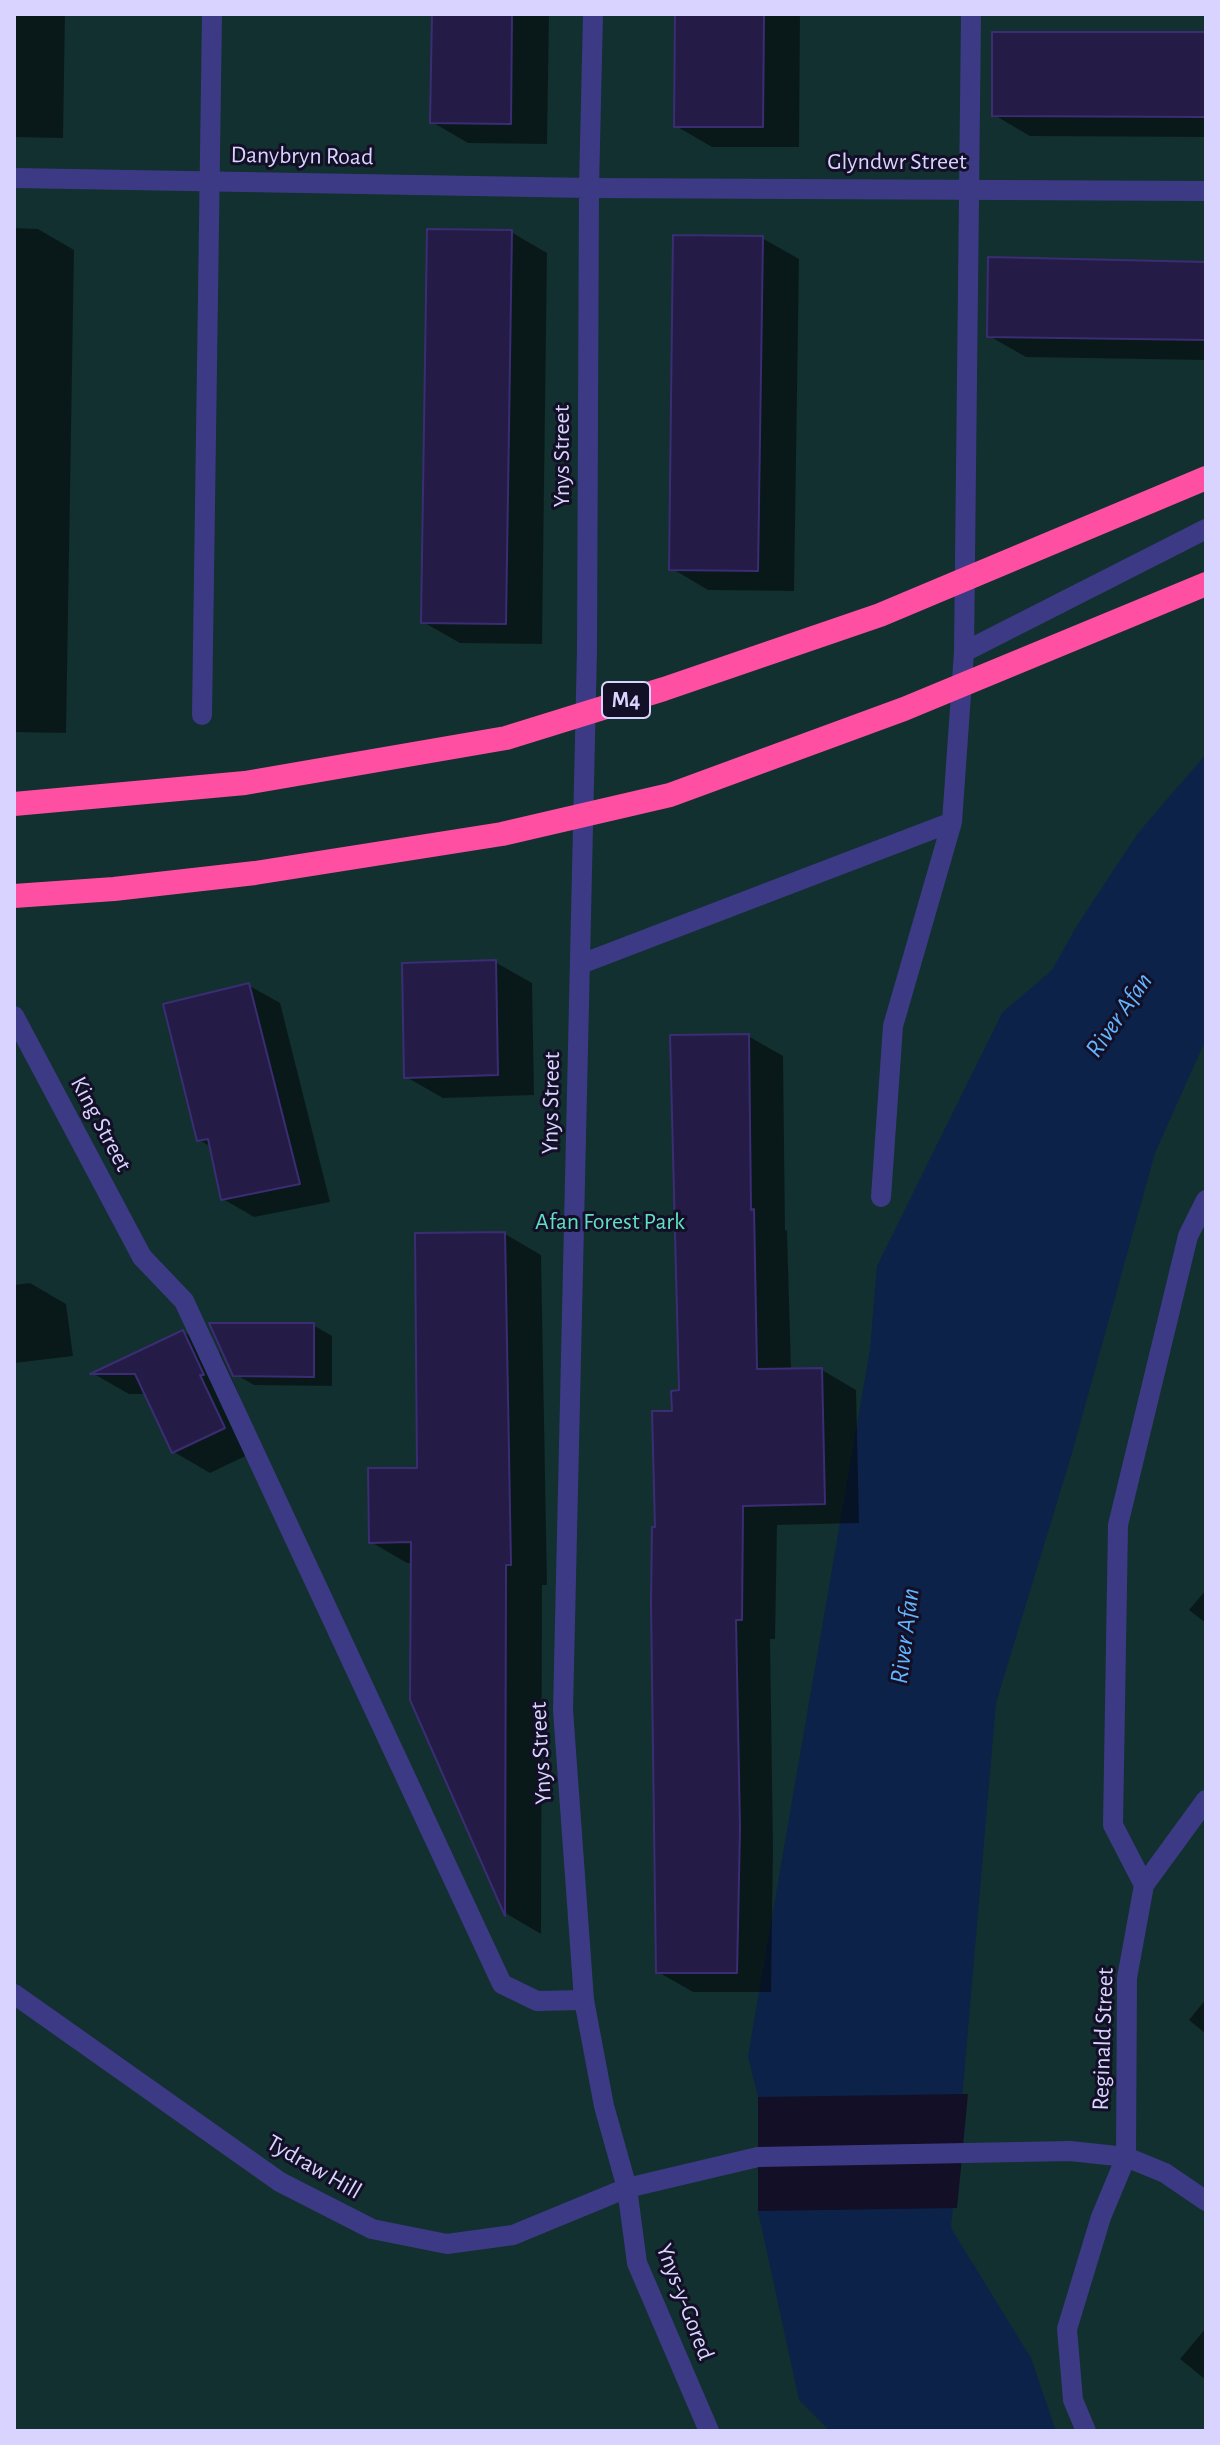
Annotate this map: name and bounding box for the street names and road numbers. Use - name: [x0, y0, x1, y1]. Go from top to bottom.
- street label: Danybryn Road: [230, 140, 374, 172]
- street label: Glyndwr Street: [827, 148, 967, 176]
- street label: Ynys Street: [548, 405, 576, 507]
- road number: M4: [602, 682, 650, 718]
- street label: Ynys Street: [536, 1051, 566, 1155]
- street label: King Street: [64, 1072, 138, 1176]
- street label: Ynys Street: [524, 1701, 558, 1805]
- street label: Reginald Street: [1086, 1967, 1120, 2111]
- street label: Tydraw Hill: [261, 2128, 367, 2206]
- street label: Ynys-y-Gored: [650, 2240, 720, 2364]

